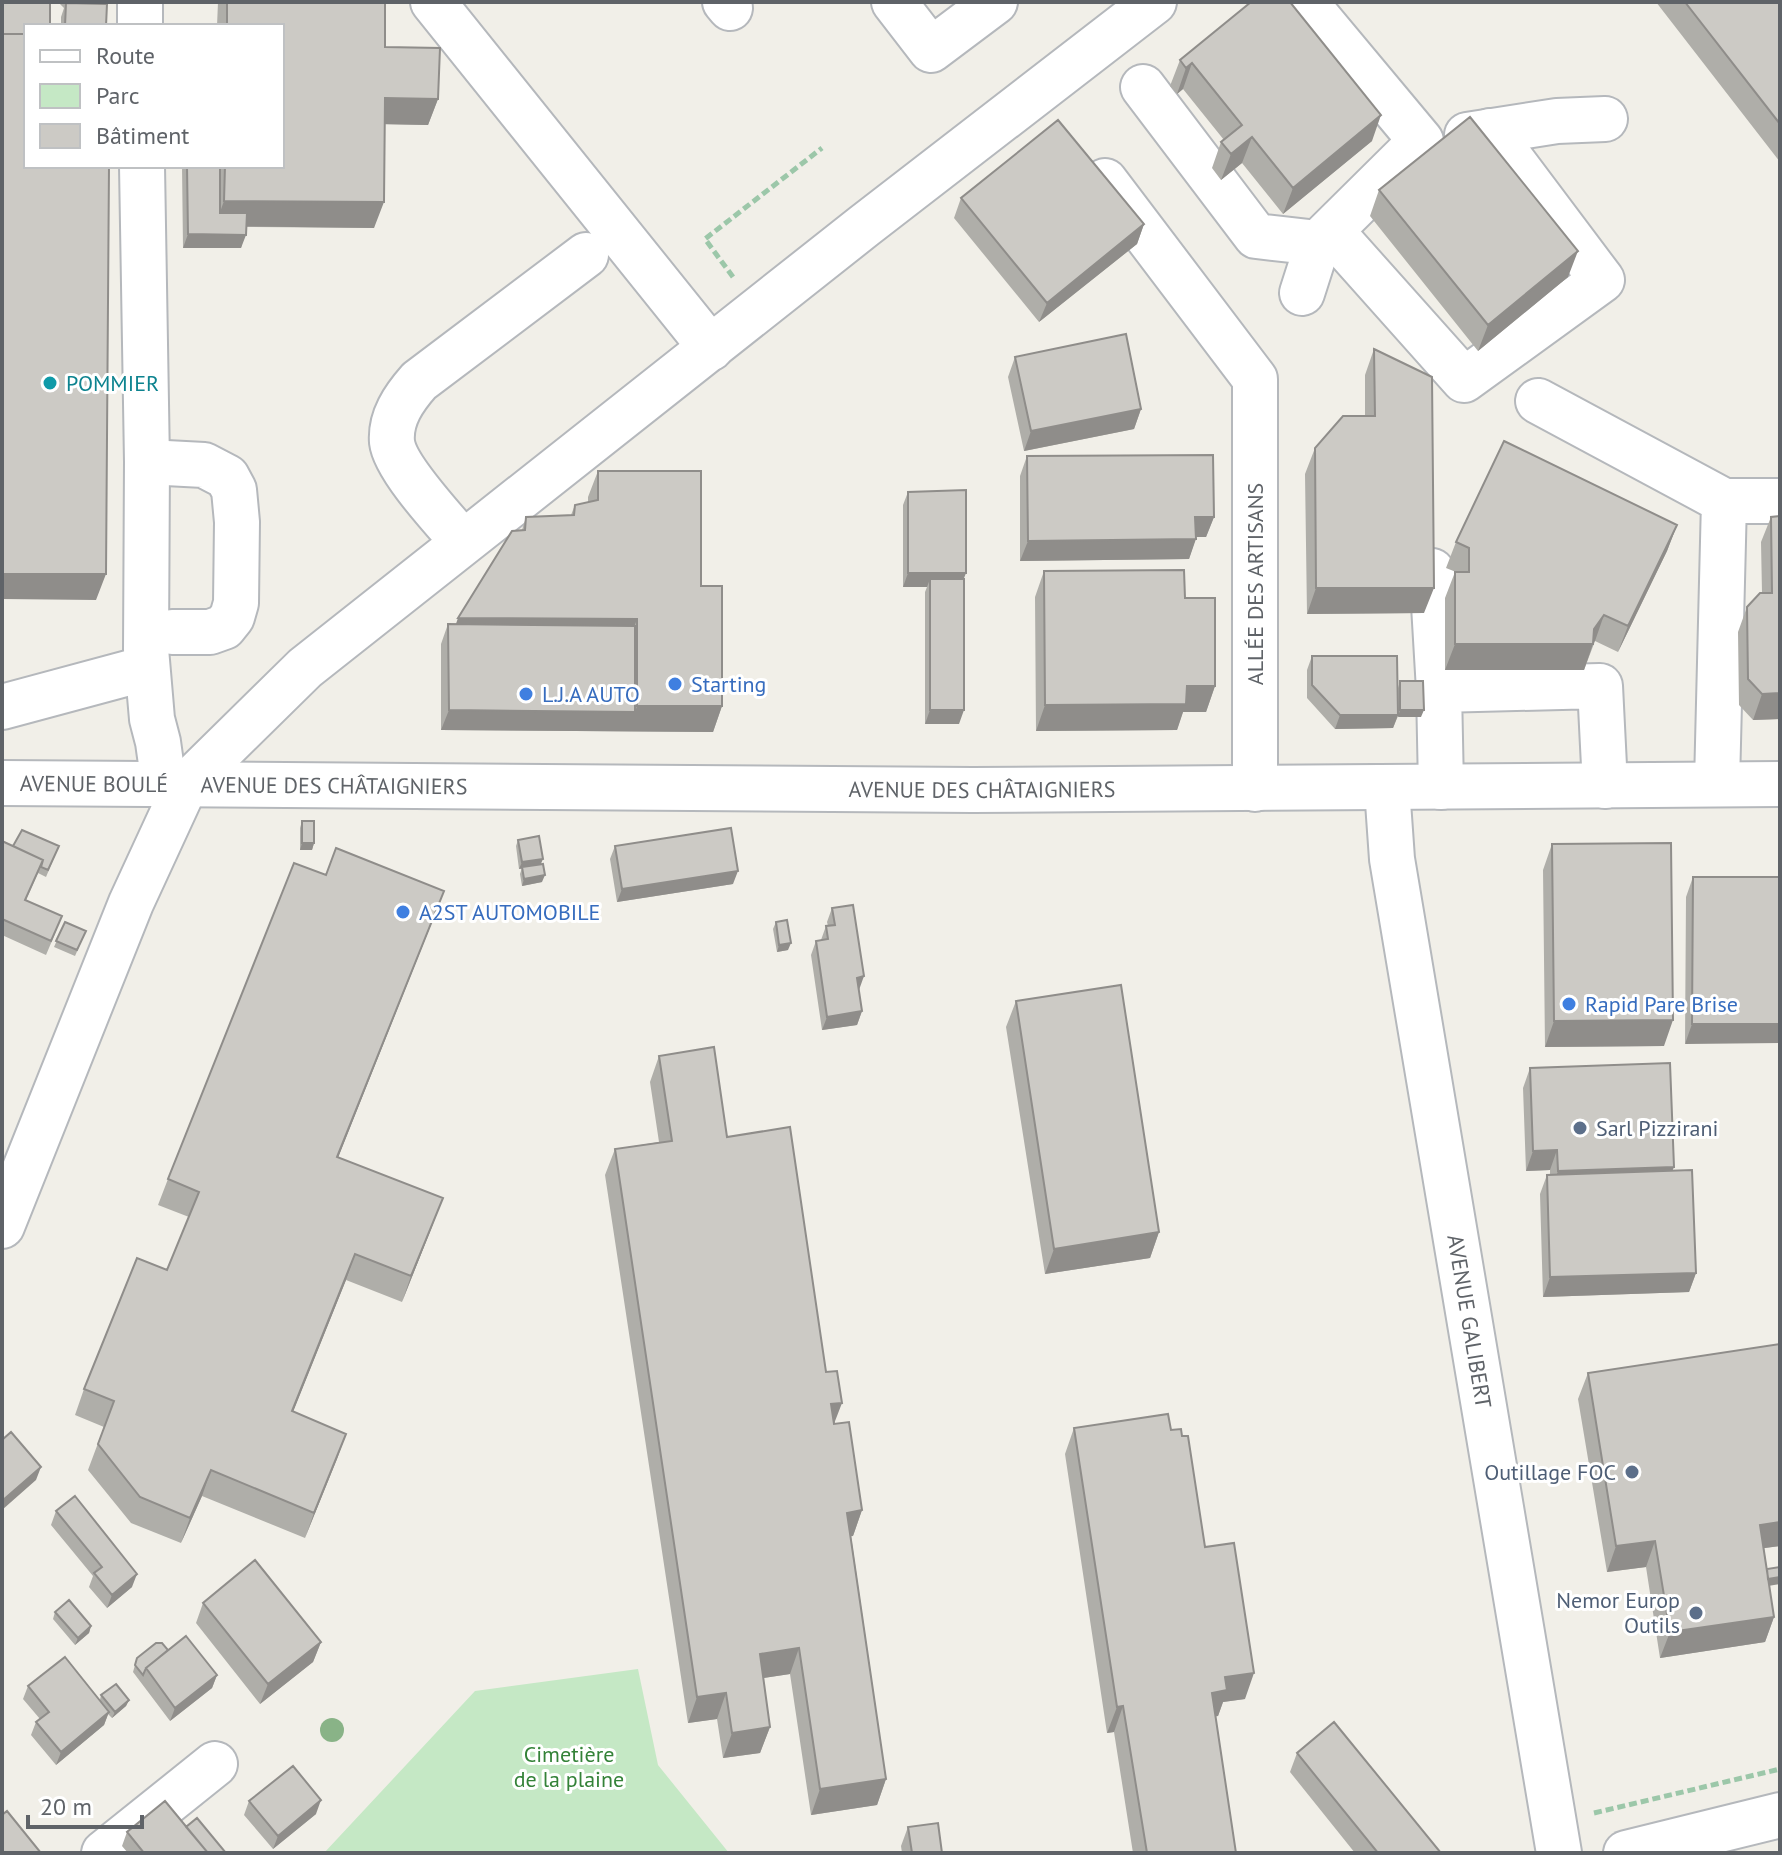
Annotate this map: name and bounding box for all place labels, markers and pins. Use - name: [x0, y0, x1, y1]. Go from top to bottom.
- place label: POMMIER: [66, 369, 159, 397]
- marker: POMMIER: [41, 374, 59, 392]
- place label: Starting: [691, 670, 766, 698]
- marker: Starting: [666, 675, 684, 693]
- place label: L.J.A AUTO: [542, 680, 640, 708]
- marker: L.J.A AUTO: [517, 685, 535, 703]
- place label: A2ST AUTOMOBILE: [419, 898, 600, 926]
- marker: A2ST AUTOMOBILE: [394, 903, 412, 921]
- place label: Rapid Pare Brise: [1585, 990, 1738, 1018]
- marker: Rapid Pare Brise: [1560, 995, 1578, 1013]
- place label: Sarl Pizzirani: [1596, 1114, 1718, 1142]
- marker: Sarl Pizzirani: [1571, 1119, 1589, 1137]
- place label: Outillage FOC: [1484, 1458, 1616, 1486]
- marker: Outillage FOC: [1623, 1463, 1641, 1481]
- place label: Nemor Europ Outils: [1556, 1586, 1680, 1639]
- marker: Nemor Europ Outils: [1687, 1604, 1705, 1622]

